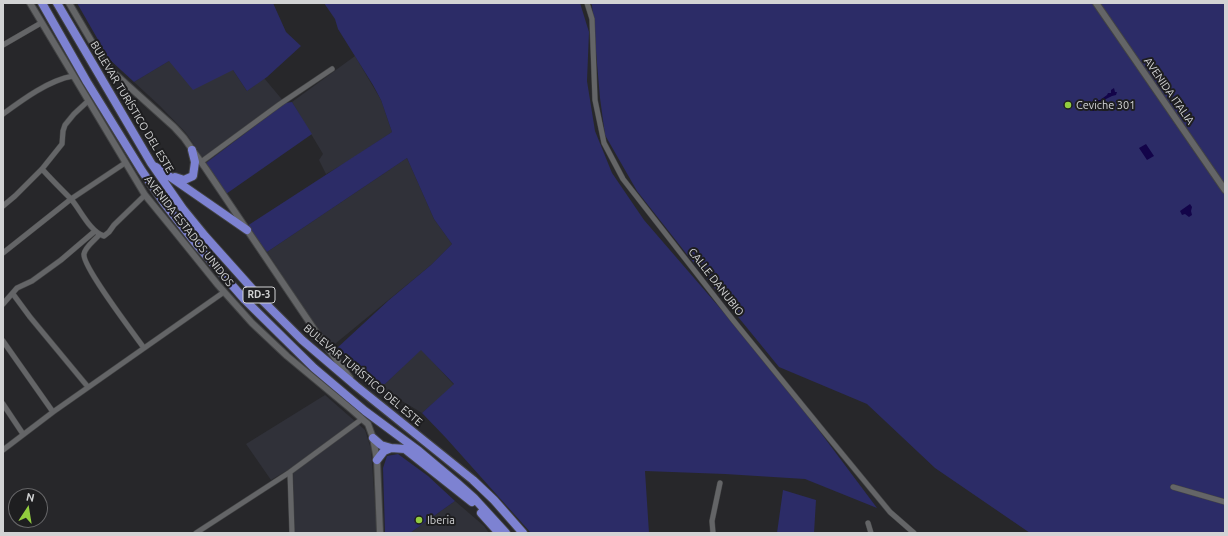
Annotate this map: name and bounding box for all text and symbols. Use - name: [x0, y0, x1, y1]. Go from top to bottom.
- street label: BULEVAR TURÍSTICO DEL ESTE: [87, 39, 177, 175]
- street label: AVENIDA ITALIA: [1141, 55, 1197, 127]
- place label: Ceviche 301: [1076, 98, 1135, 112]
- marker: Ceviche 301: [1063, 100, 1073, 110]
- street label: AVENIDA ESTADOS UNIDOS: [142, 173, 236, 289]
- street label: CALLE DANUBIO: [685, 245, 747, 319]
- road number: RD-3: [243, 287, 275, 303]
- street label: BULEVAR TURÍSTICO DEL ESTE: [301, 321, 425, 429]
- north arrow: [8, 488, 48, 528]
- text: N: [25, 491, 36, 504]
- place label: Iberia: [427, 513, 455, 527]
- marker: Iberia: [414, 515, 424, 525]

